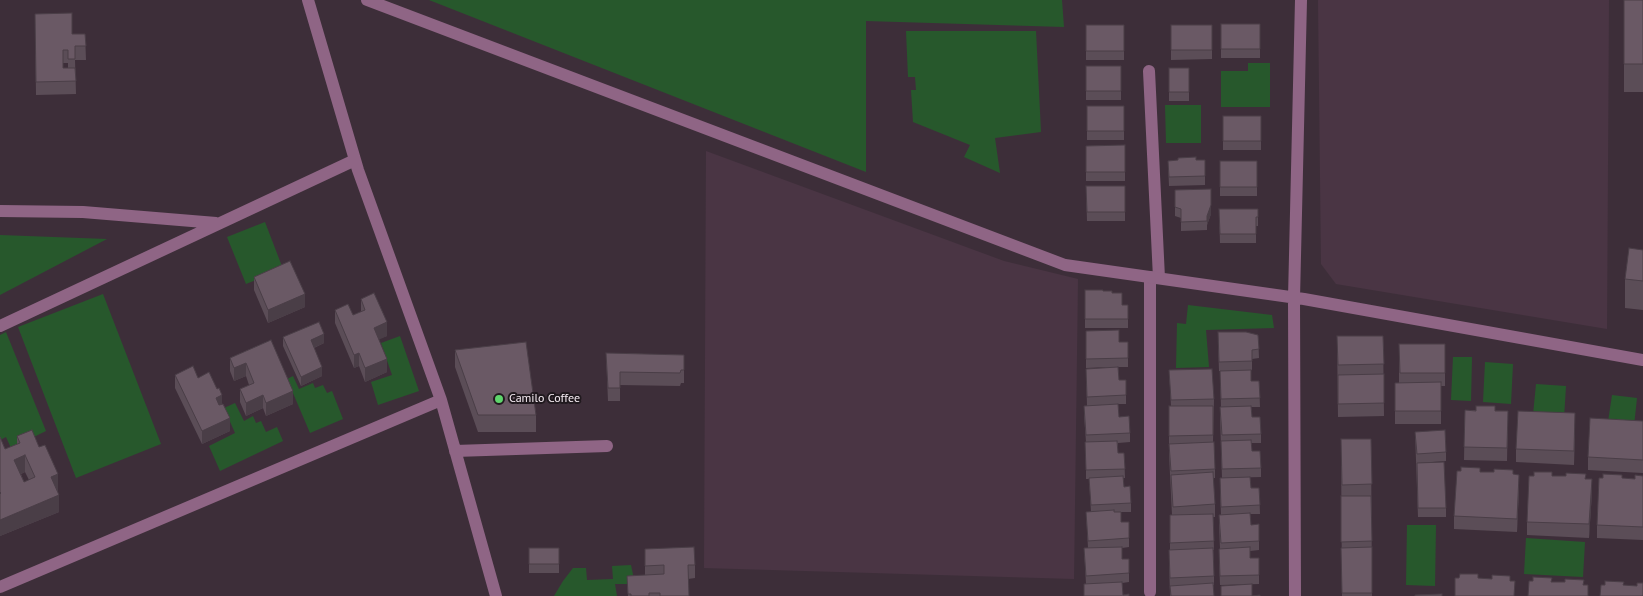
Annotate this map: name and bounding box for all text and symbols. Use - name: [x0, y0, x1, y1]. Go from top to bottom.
- place label: Camilo Coffee: [509, 392, 580, 406]
- marker: Camilo Coffee: [493, 393, 505, 405]

